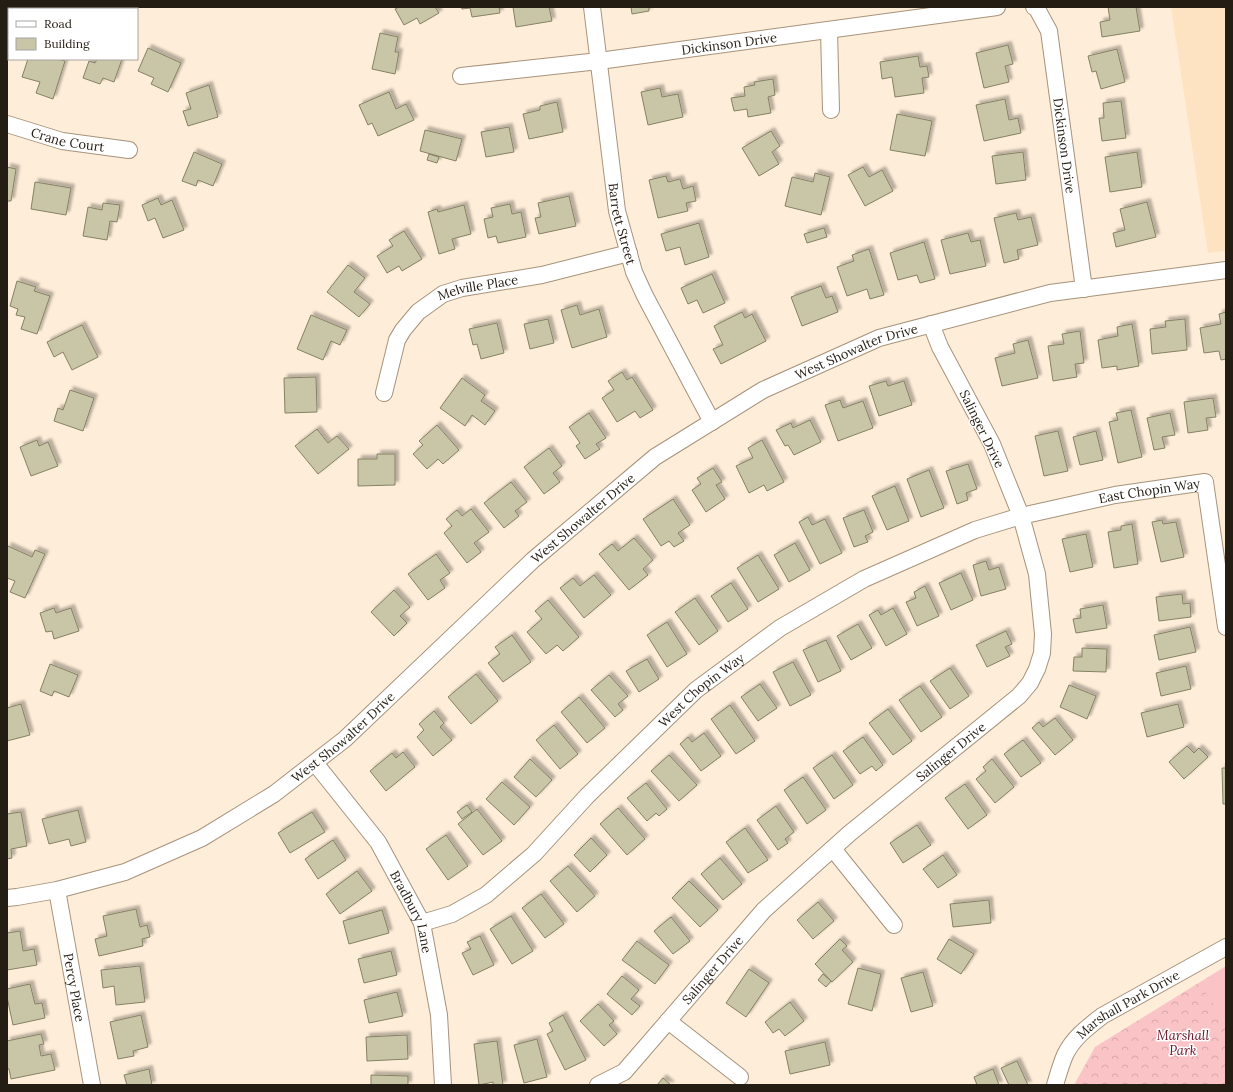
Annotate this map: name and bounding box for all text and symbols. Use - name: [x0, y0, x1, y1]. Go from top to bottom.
- legend: [8, 8, 138, 60]
- text: Road: [44, 16, 72, 31]
- street label: Dickinson Drive: [680, 28, 778, 58]
- text: Building: [44, 36, 90, 51]
- street label: Dickinson Drive: [1050, 97, 1079, 195]
- street label: Crane Court: [29, 123, 106, 155]
- street label: Barrett Street: [605, 182, 640, 266]
- street label: Melville Place: [435, 271, 519, 304]
- street label: West Showalter Drive: [792, 320, 919, 383]
- street label: Salinger Drive: [956, 387, 1008, 471]
- street label: West Showalter Drive: [527, 469, 638, 567]
- street label: East Chopin Way: [1097, 474, 1201, 507]
- street label: West Chopin Way: [655, 649, 747, 731]
- street label: West Showalter Drive: [288, 688, 398, 786]
- street label: Salinger Drive: [912, 718, 989, 785]
- street label: Bradbury Lane: [386, 867, 436, 954]
- street label: Salinger Drive: [678, 932, 746, 1008]
- street label: Percy Place: [60, 952, 89, 1023]
- street label: Marshall Park Drive: [1075, 967, 1183, 1045]
- park label: Marshall Park: [1157, 1027, 1209, 1058]

